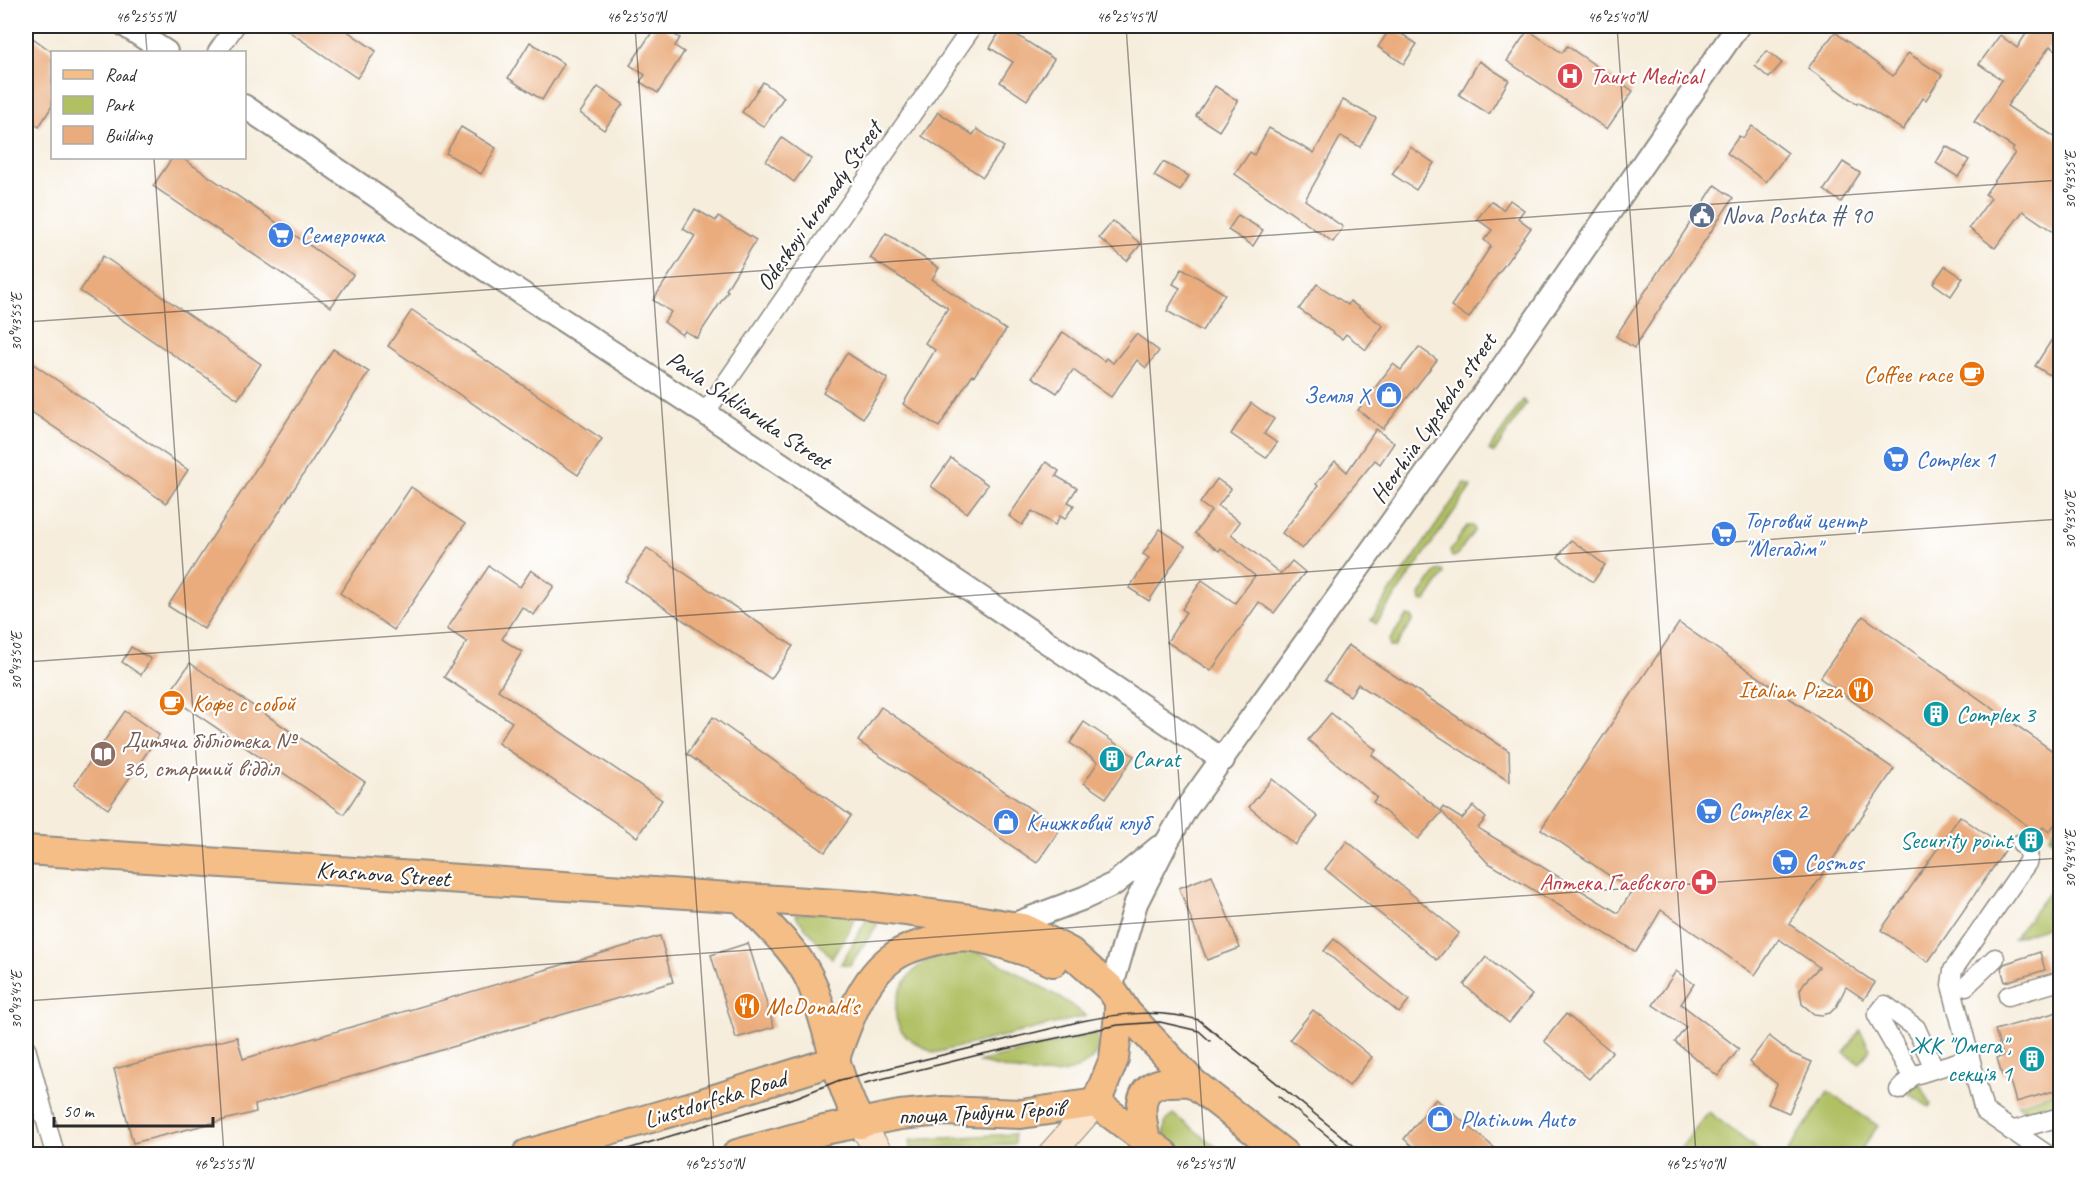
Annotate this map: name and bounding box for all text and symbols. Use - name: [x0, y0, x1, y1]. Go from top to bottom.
- text: 46°25'55"N: [115, 8, 178, 27]
- text: 46°25'50"N: [606, 8, 669, 27]
- text: 46°25'45"N: [1096, 8, 1159, 27]
- text: 46°25'40"N: [1587, 8, 1650, 27]
- legend: [51, 51, 246, 159]
- hospital icon: Taurt Medical: [1555, 61, 1585, 91]
- place label: Taurt Medical: [1590, 61, 1706, 91]
- text: Road: [105, 64, 138, 86]
- text: Park: [105, 94, 135, 116]
- street label: Odeskoyi hromady Street: [749, 113, 890, 296]
- text: Building: [105, 124, 154, 146]
- text: 30°43'55"E: [2061, 149, 2080, 209]
- public building icon: Nova Poshta # 90: [1687, 200, 1717, 230]
- place label: Nova Poshta # 90: [1722, 200, 1874, 230]
- supermarket icon: Семерочка: [266, 220, 296, 250]
- place label: Семерочка: [300, 220, 386, 250]
- text: 30°43'55"E: [7, 291, 26, 351]
- street label: Heorhiia Lypskoho street: [1363, 326, 1504, 509]
- street label: Pavla Shkliaruka Street: [661, 344, 839, 477]
- place label: Coffee race: [1864, 359, 1954, 389]
- cafe icon: Coffee race: [1957, 359, 1987, 389]
- place label: Земля Х: [1304, 380, 1372, 410]
- shop icon: Земля Х: [1374, 380, 1404, 410]
- supermarket icon: Complex 1: [1881, 444, 1911, 474]
- place label: Complex 1: [1916, 444, 1996, 474]
- text: 30°43'50"E: [2061, 489, 2080, 549]
- place label: Торговий центр "Мегадім": [1744, 505, 1868, 563]
- supermarket icon: Торговий центр "Мегадім": [1709, 519, 1739, 549]
- text: 30°43'50"E: [7, 630, 26, 690]
- place label: Italian Pizza: [1738, 675, 1843, 705]
- restaurant icon: Italian Pizza: [1846, 675, 1876, 705]
- cafe icon: Кофе с собой: [157, 688, 187, 718]
- place label: Кофе с собой: [192, 688, 297, 718]
- building icon: Complex 3: [1921, 699, 1951, 729]
- place label: Complex 3: [1956, 699, 2037, 729]
- place label: Дитяча бібліотека № 36, старший відділ: [122, 725, 298, 783]
- library icon: Дитяча бібліотека № 36, старший відділ: [88, 739, 118, 769]
- building icon: Carat: [1097, 744, 1127, 774]
- place label: Carat: [1132, 744, 1182, 774]
- supermarket icon: Complex 2: [1694, 796, 1724, 826]
- place label: Complex 2: [1728, 796, 1809, 826]
- shop icon: Книжковий клуб: [991, 807, 1021, 837]
- place label: Книжковий клуб: [1026, 807, 1154, 837]
- place label: Security point: [1900, 825, 2014, 855]
- building icon: Security point: [2016, 825, 2046, 855]
- text: 30°43'45"E: [2061, 828, 2080, 888]
- supermarket icon: Cosmos: [1770, 847, 1800, 877]
- place label: Cosmos: [1804, 847, 1865, 877]
- street label: Krasnova Street: [315, 854, 453, 894]
- place label: Аптека Гаевского: [1539, 867, 1686, 897]
- pharmacy icon: Аптека Гаевского: [1689, 867, 1719, 897]
- text: 30°43'45"E: [7, 969, 26, 1029]
- restaurant icon: McDonald's: [732, 991, 762, 1021]
- place label: McDonald's: [766, 991, 862, 1021]
- place label: ЖК "Омега", секція 1: [1910, 1030, 2013, 1088]
- building icon: ЖК "Омега", секція 1: [2017, 1044, 2047, 1074]
- street label: Liustdorfska Road: [640, 1062, 793, 1135]
- scale bar: [54, 1090, 213, 1128]
- street label: площа Трибуни Героїв: [897, 1092, 1070, 1131]
- text: 50 m: [63, 1100, 96, 1122]
- shop icon: Platinum Auto: [1425, 1104, 1455, 1134]
- place label: Platinum Auto: [1460, 1104, 1577, 1134]
- text: 46°25'55"N: [193, 1155, 256, 1174]
- text: 46°25'50"N: [684, 1155, 747, 1174]
- text: 46°25'45"N: [1174, 1155, 1237, 1174]
- text: 46°25'40"N: [1665, 1155, 1728, 1174]

